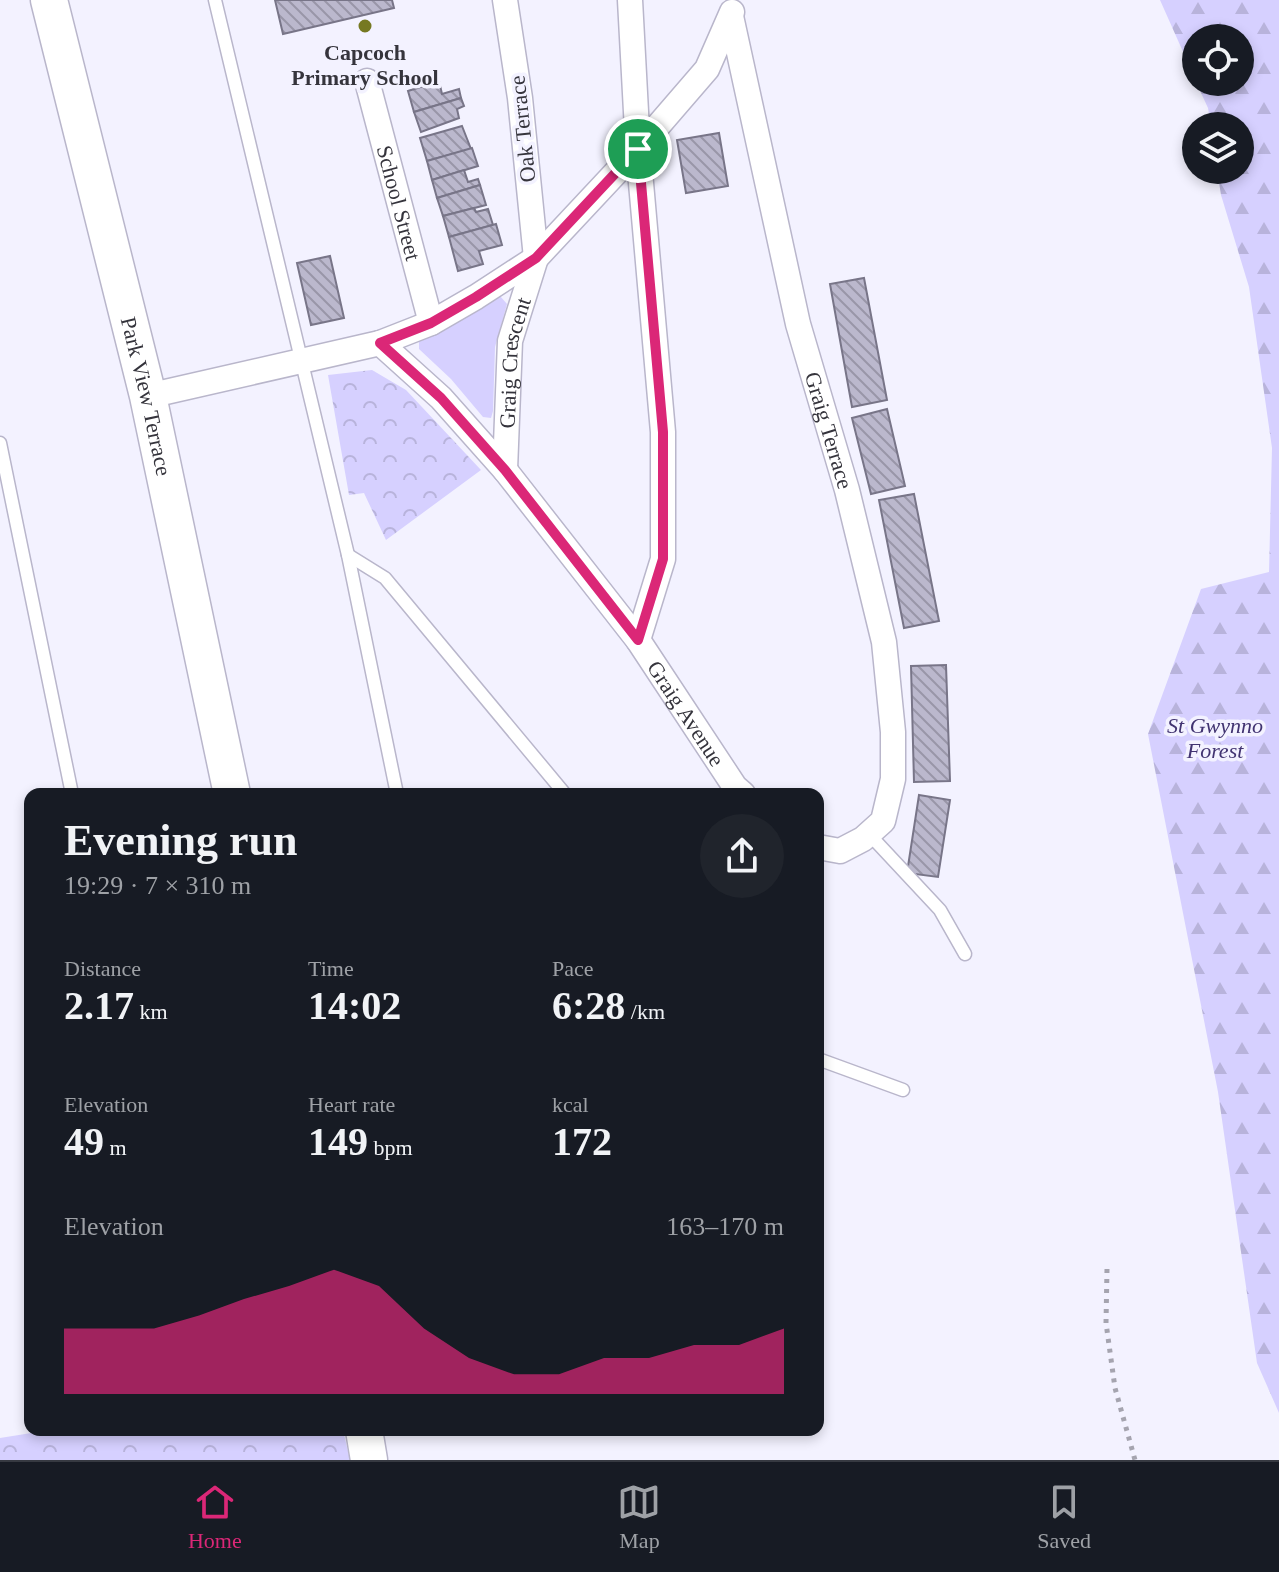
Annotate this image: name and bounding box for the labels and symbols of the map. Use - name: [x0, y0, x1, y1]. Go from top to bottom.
- marker: Capcoch Primary School: [356, 17, 374, 35]
- place label: Capcoch Primary School: [291, 40, 439, 90]
- street label: Oak Terrace: [504, 74, 541, 184]
- pin: [604, 115, 672, 183]
- street label: School Street: [372, 143, 426, 263]
- street label: Graig Crescent: [495, 294, 536, 429]
- street label: Park View Terrace: [116, 314, 176, 478]
- street label: Graig Terrace: [800, 369, 858, 492]
- street label: Graig Avenue: [642, 656, 730, 771]
- park label: St Gwynno Forest: [1167, 713, 1263, 763]

